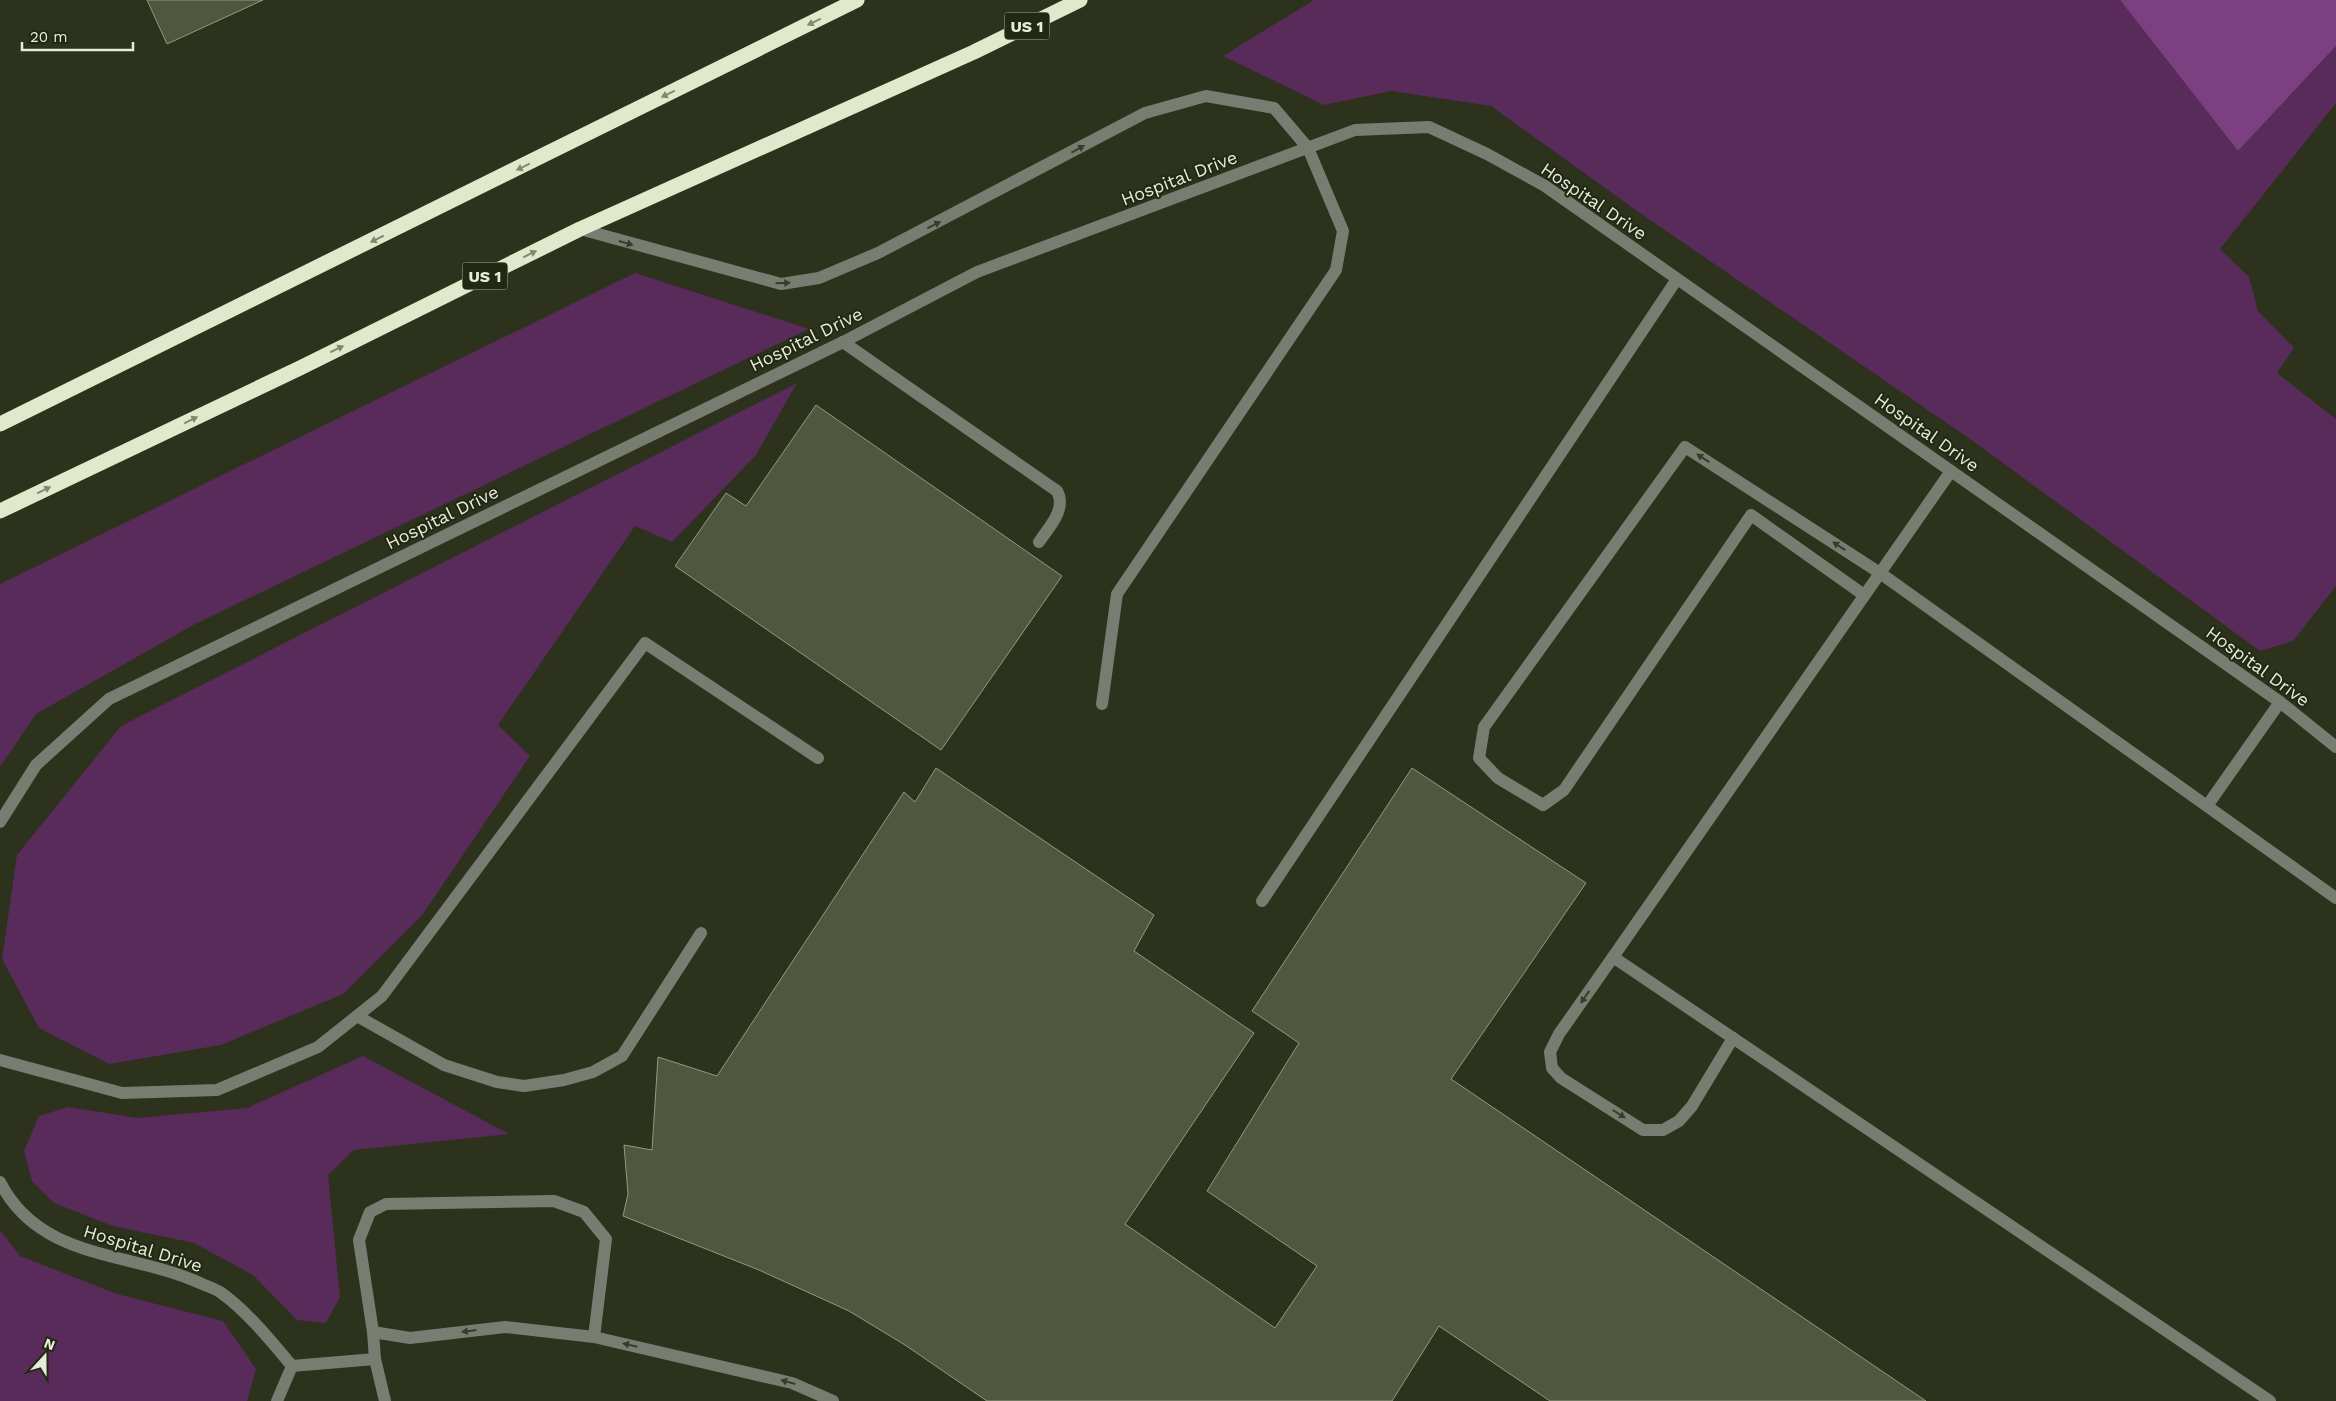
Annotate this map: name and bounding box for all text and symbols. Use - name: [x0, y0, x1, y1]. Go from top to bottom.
- road number: US 1: [1004, 12, 1050, 40]
- one-way arrow: [806, 18, 821, 26]
- scale bar: [22, 20, 134, 52]
- text: 20 m: [30, 28, 68, 46]
- one-way arrow: [661, 90, 675, 98]
- one-way arrow: [1071, 145, 1084, 154]
- street label: Hospital Drive: [1118, 146, 1240, 210]
- street label: Hospital Drive: [1537, 158, 1651, 244]
- one-way arrow: [515, 162, 530, 171]
- one-way arrow: [926, 221, 941, 229]
- one-way arrow: [370, 235, 384, 243]
- one-way arrow: [619, 239, 634, 247]
- one-way arrow: [522, 250, 537, 258]
- road number: US 1: [462, 262, 508, 290]
- one-way arrow: [776, 278, 792, 286]
- street label: Hospital Drive: [746, 303, 866, 375]
- one-way arrow: [330, 345, 344, 353]
- street label: Hospital Drive: [1871, 388, 1983, 476]
- one-way arrow: [184, 416, 198, 424]
- one-way arrow: [1696, 453, 1709, 463]
- street label: Hospital Drive: [382, 481, 502, 553]
- one-way arrow: [37, 486, 51, 494]
- one-way arrow: [1832, 541, 1846, 551]
- street label: Hospital Drive: [2202, 621, 2314, 711]
- one-way arrow: [1580, 990, 1590, 1004]
- one-way arrow: [1613, 1110, 1626, 1119]
- street label: Hospital Drive: [81, 1220, 205, 1276]
- one-way arrow: [461, 1327, 477, 1335]
- north arrow: [20, 1331, 70, 1381]
- text: N: [42, 1335, 57, 1353]
- one-way arrow: [622, 1341, 637, 1349]
- one-way arrow: [780, 1378, 795, 1386]

